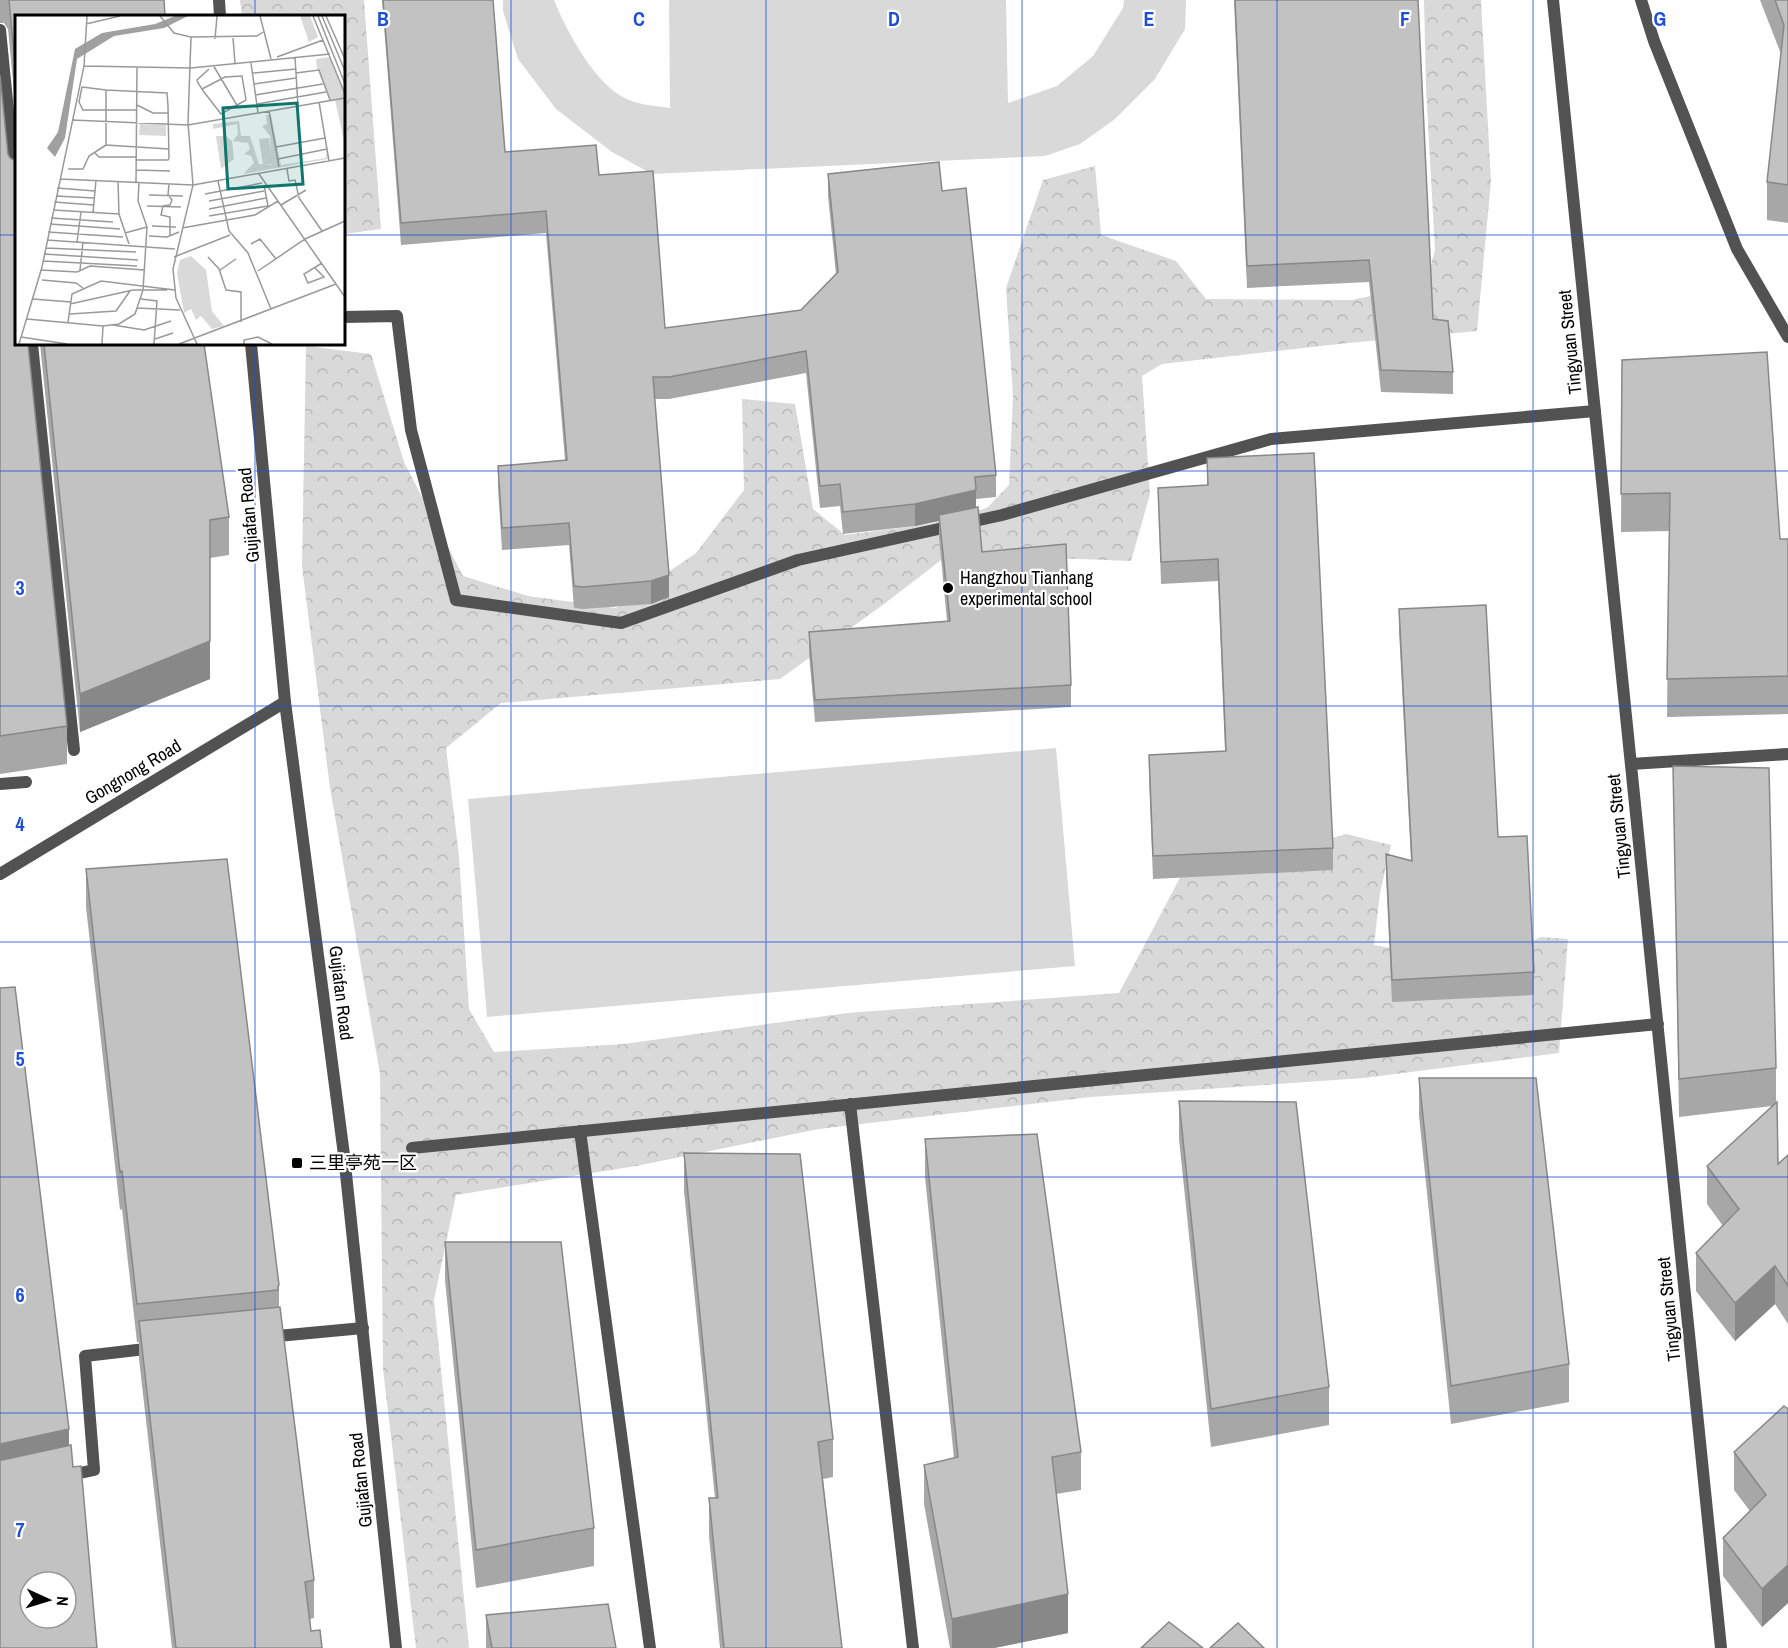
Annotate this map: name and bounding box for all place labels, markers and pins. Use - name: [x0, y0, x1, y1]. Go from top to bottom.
- place label: Hangzhou Tianhang experimental school: [960, 565, 1094, 611]
- marker: Hangzhou Tianhang experimental school: [941, 581, 955, 595]
- place label: 三里亭苑一区: [309, 1150, 417, 1175]
- marker: 三里亭苑一区: [290, 1156, 304, 1170]

